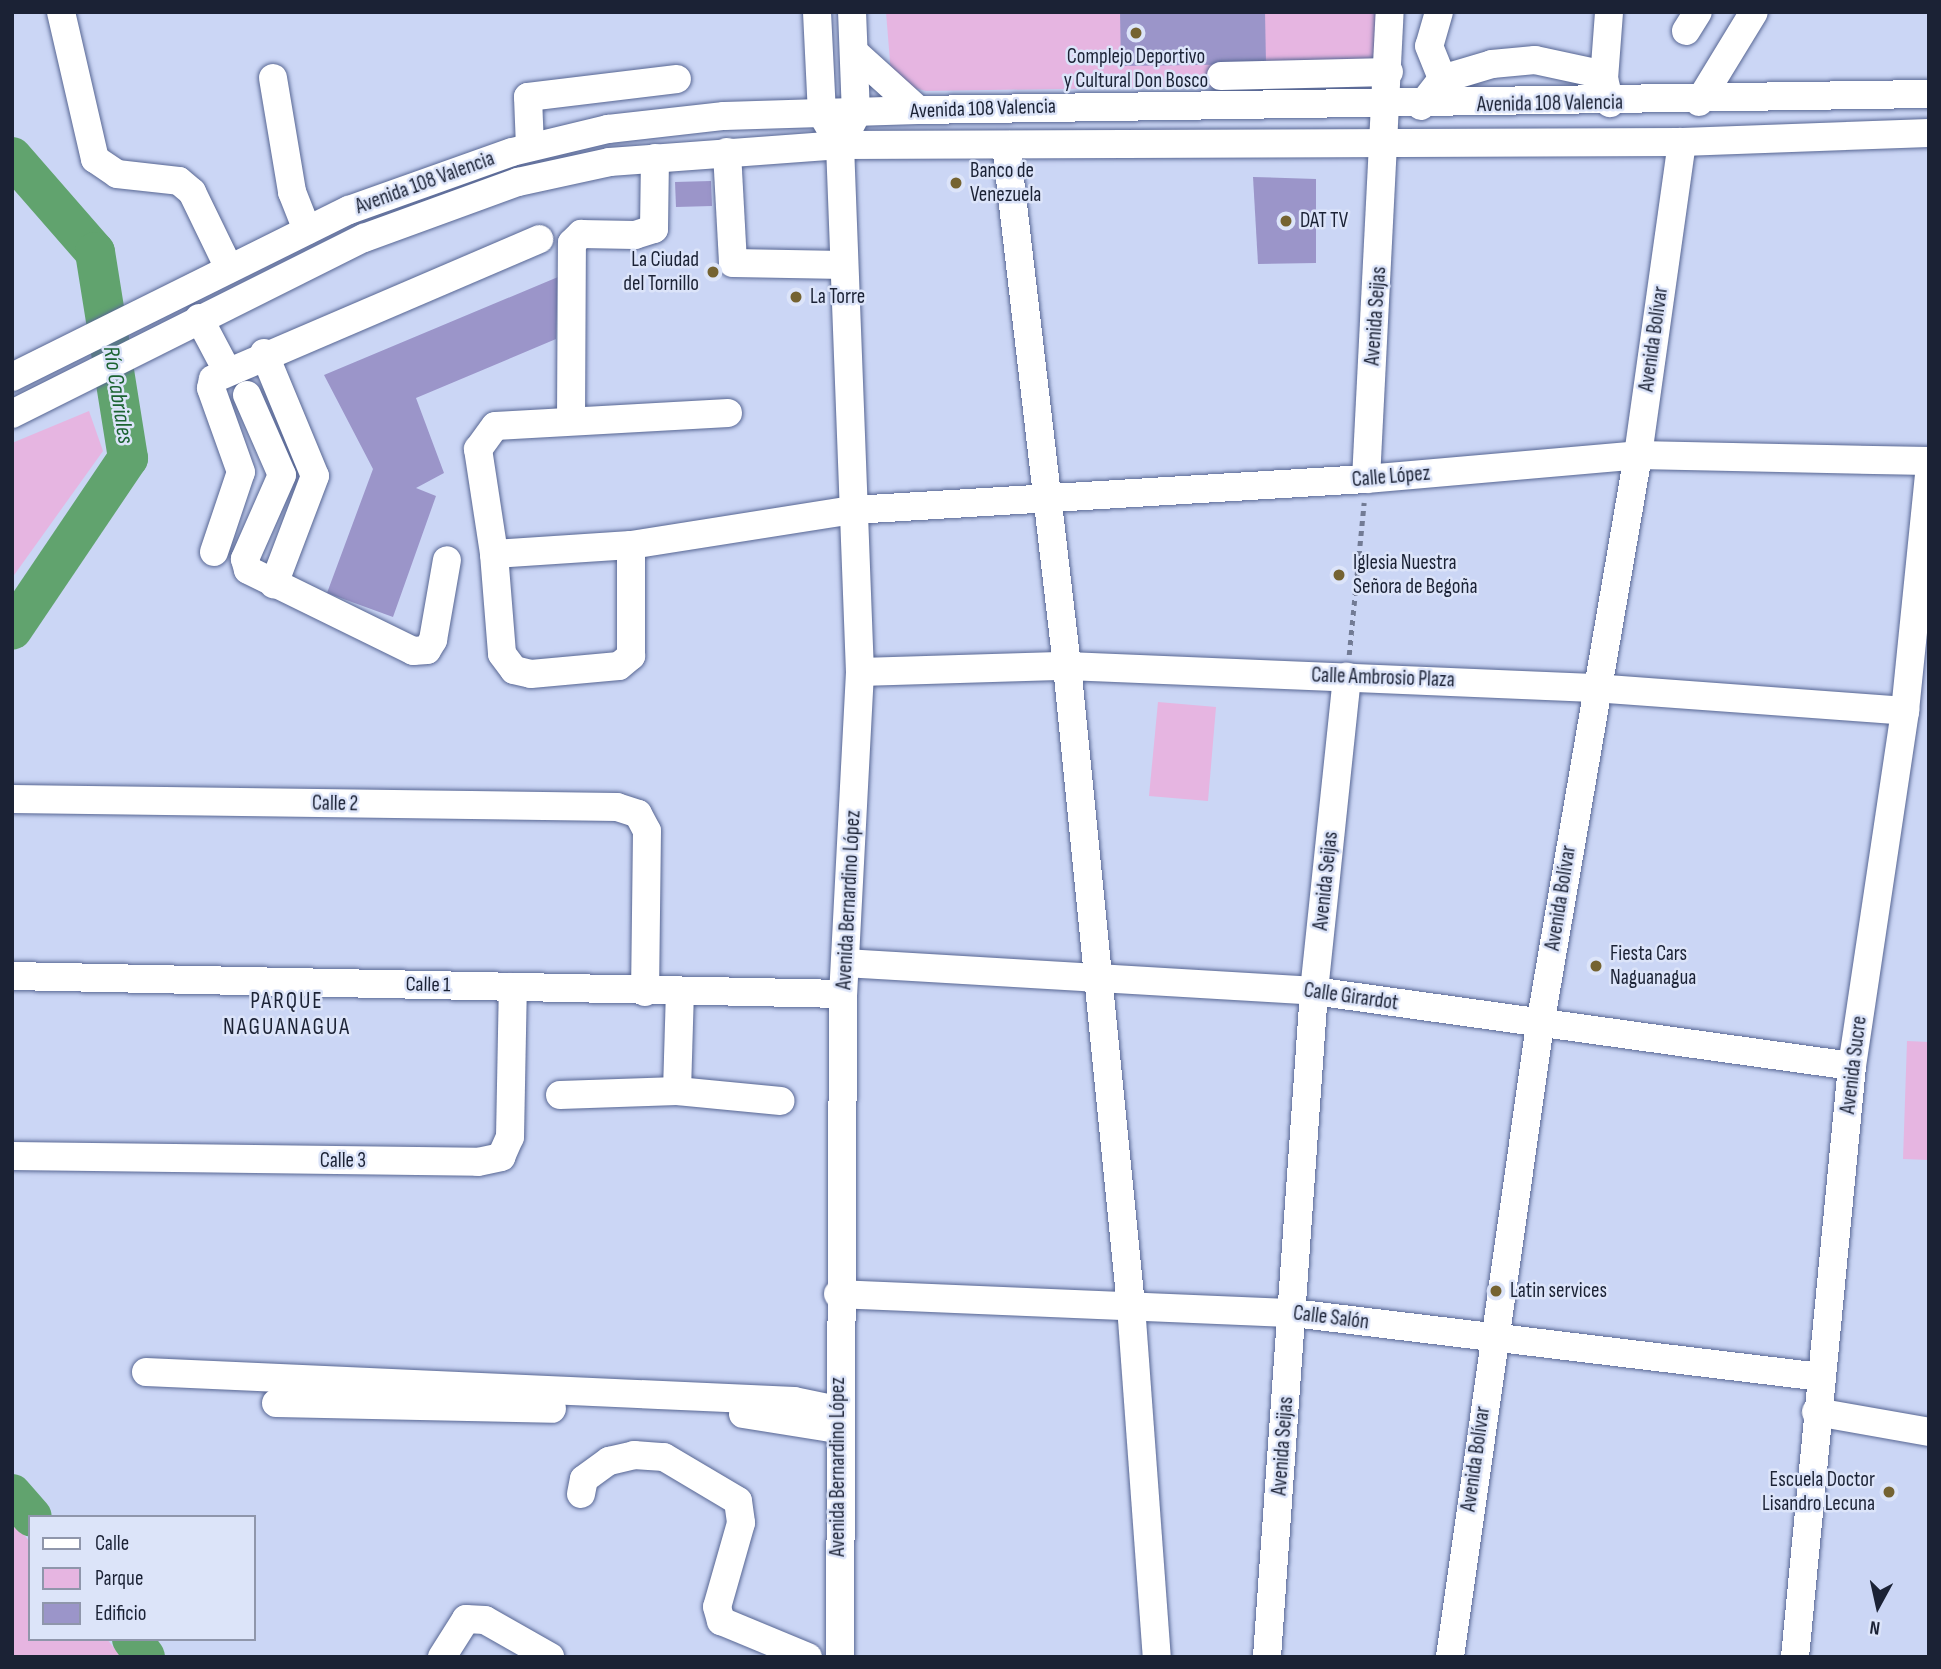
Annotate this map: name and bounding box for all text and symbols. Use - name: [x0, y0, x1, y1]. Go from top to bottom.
- marker: Complejo Deportivo y Cultural Don Bosco: [1128, 25, 1144, 41]
- place label: Complejo Deportivo y Cultural Don Bosco: [1064, 44, 1208, 94]
- street label: Avenida 108 Valencia: [1477, 90, 1623, 118]
- street label: Avenida 108 Valencia: [910, 94, 1056, 124]
- street label: Avenida 108 Valencia: [352, 146, 498, 220]
- place label: Banco de Venezuela: [970, 158, 1041, 208]
- marker: Banco de Venezuela: [948, 175, 964, 191]
- place label: DAT TV: [1300, 208, 1348, 234]
- marker: DAT TV: [1278, 213, 1294, 229]
- place label: La Ciudad del Tornillo: [623, 247, 699, 297]
- marker: La Ciudad del Tornillo: [705, 264, 721, 280]
- street label: Avenida Seijas: [1360, 266, 1392, 366]
- place label: La Torre: [810, 284, 865, 310]
- street label: Avenida Bolívar: [1634, 285, 1674, 393]
- marker: La Torre: [788, 289, 804, 305]
- water label: Río Cabriales: [97, 344, 139, 446]
- street label: Calle López: [1351, 461, 1431, 493]
- place label: Iglesia Nuestra Señora de Begoña: [1353, 550, 1478, 600]
- marker: Iglesia Nuestra Señora de Begoña: [1331, 567, 1347, 583]
- street label: Calle Ambrosio Plaza: [1311, 663, 1455, 693]
- street label: Calle 2: [312, 791, 358, 817]
- street label: Avenida Bernardino López: [832, 810, 866, 990]
- street label: Avenida Seijas: [1308, 830, 1344, 932]
- street label: Avenida Bolívar: [1540, 844, 1582, 952]
- place label: Fiesta Cars Naguanagua: [1610, 941, 1696, 991]
- marker: Fiesta Cars Naguanagua: [1588, 958, 1604, 974]
- street label: Calle 1: [405, 972, 451, 998]
- street label: Calle Girardot: [1302, 978, 1400, 1016]
- district label: PARQUE NAGUANAGUA: [224, 987, 350, 1041]
- street label: Avenida Sucre: [1836, 1015, 1872, 1115]
- street label: Calle 3: [320, 1148, 366, 1174]
- place label: Latin services: [1510, 1278, 1607, 1304]
- marker: Latin services: [1488, 1283, 1504, 1299]
- street label: Calle Salón: [1292, 1301, 1370, 1335]
- street label: Avenida Bernardino López: [825, 1377, 851, 1557]
- street label: Avenida Seijas: [1267, 1396, 1299, 1496]
- street label: Avenida Bolívar: [1456, 1405, 1496, 1513]
- place label: Escuela Doctor Lisandro Lecuna: [1762, 1467, 1875, 1517]
- marker: Escuela Doctor Lisandro Lecuna: [1881, 1484, 1897, 1500]
- legend: [28, 1515, 256, 1641]
- text: Calle: [95, 1531, 129, 1556]
- text: Parque: [95, 1566, 143, 1591]
- north arrow: [1843, 1571, 1913, 1641]
- text: Edificio: [95, 1601, 146, 1626]
- text: N: [1868, 1615, 1882, 1639]

